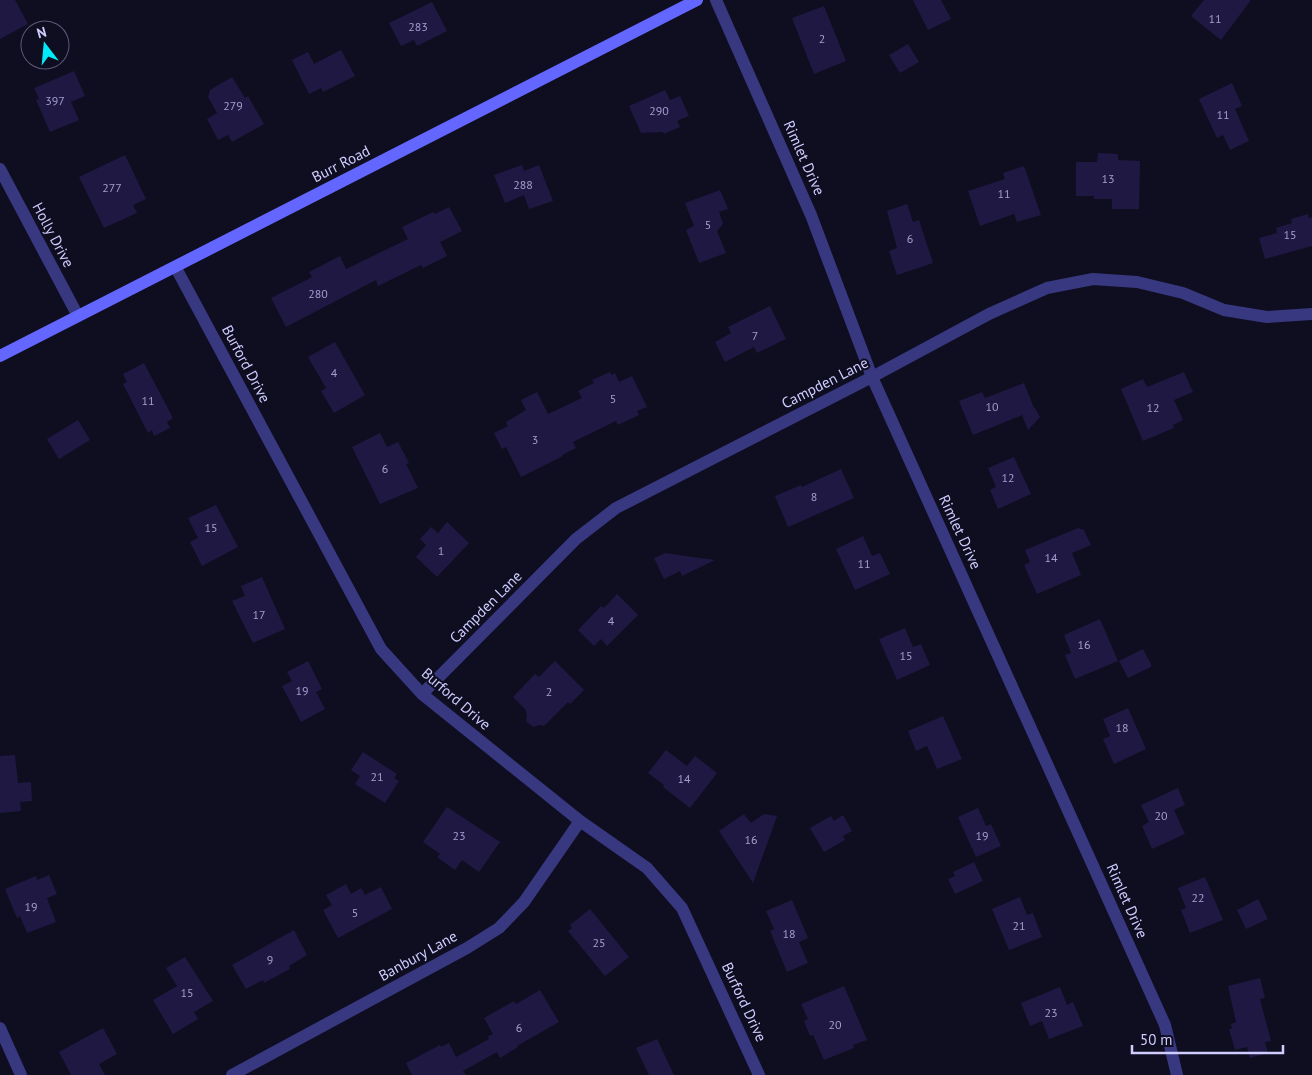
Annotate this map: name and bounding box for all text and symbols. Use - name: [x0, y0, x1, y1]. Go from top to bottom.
- house number: 11: [1208, 11, 1222, 26]
- house number: 283: [408, 19, 428, 34]
- north arrow: [20, 20, 70, 70]
- text: N: [35, 23, 48, 42]
- house number: 2: [819, 31, 825, 46]
- house number: 397: [45, 93, 65, 108]
- house number: 279: [223, 98, 243, 113]
- house number: 290: [649, 103, 669, 118]
- house number: 11: [1216, 107, 1230, 122]
- street label: Rimlet Drive: [780, 117, 829, 198]
- street label: Burr Road: [308, 141, 373, 186]
- house number: 13: [1101, 171, 1115, 186]
- house number: 288: [513, 177, 533, 192]
- house number: 277: [102, 180, 122, 195]
- house number: 11: [997, 186, 1011, 201]
- street label: Holly Drive: [28, 199, 78, 271]
- house number: 5: [705, 217, 711, 232]
- house number: 15: [1283, 227, 1297, 242]
- house number: 6: [907, 231, 913, 246]
- house number: 280: [308, 286, 328, 301]
- street label: Burford Drive: [218, 322, 275, 406]
- house number: 7: [752, 328, 758, 343]
- street label: Campden Lane: [778, 353, 871, 413]
- house number: 4: [331, 365, 338, 380]
- house number: 5: [610, 391, 616, 406]
- house number: 11: [141, 393, 155, 408]
- house number: 10: [985, 399, 999, 414]
- house number: 12: [1146, 400, 1160, 415]
- house number: 3: [532, 432, 538, 447]
- house number: 6: [382, 461, 388, 476]
- house number: 12: [1001, 470, 1015, 485]
- house number: 8: [811, 489, 817, 504]
- street label: Rimlet Drive: [935, 492, 986, 572]
- house number: 15: [204, 520, 218, 535]
- house number: 1: [438, 543, 444, 558]
- house number: 14: [1044, 550, 1058, 565]
- house number: 11: [857, 556, 871, 571]
- street label: Campden Lane: [445, 566, 526, 647]
- house number: 17: [252, 607, 266, 622]
- house number: 4: [608, 613, 615, 628]
- house number: 16: [1077, 637, 1091, 652]
- house number: 15: [899, 648, 913, 663]
- street label: Burford Drive: [418, 663, 495, 734]
- house number: 19: [295, 683, 309, 698]
- house number: 2: [546, 684, 552, 699]
- house number: 18: [1115, 720, 1129, 735]
- house number: 21: [370, 769, 384, 784]
- house number: 14: [677, 771, 691, 786]
- house number: 20: [1154, 808, 1168, 823]
- house number: 23: [452, 828, 466, 843]
- house number: 19: [975, 828, 989, 843]
- house number: 16: [744, 832, 758, 847]
- street label: Rimlet Drive: [1103, 860, 1152, 941]
- house number: 22: [1191, 890, 1205, 905]
- house number: 19: [24, 899, 38, 914]
- house number: 5: [352, 905, 358, 920]
- house number: 21: [1012, 918, 1026, 933]
- street label: Banbury Lane: [375, 926, 460, 985]
- house number: 18: [782, 926, 796, 941]
- house number: 25: [592, 935, 606, 950]
- house number: 9: [267, 952, 273, 967]
- street label: Burford Drive: [718, 959, 771, 1045]
- house number: 15: [180, 985, 194, 1000]
- house number: 23: [1044, 1005, 1058, 1020]
- house number: 20: [828, 1017, 842, 1032]
- house number: 6: [516, 1020, 522, 1035]
- scale bar: [1132, 1022, 1283, 1054]
- text: 50 m: [1140, 1030, 1173, 1049]

